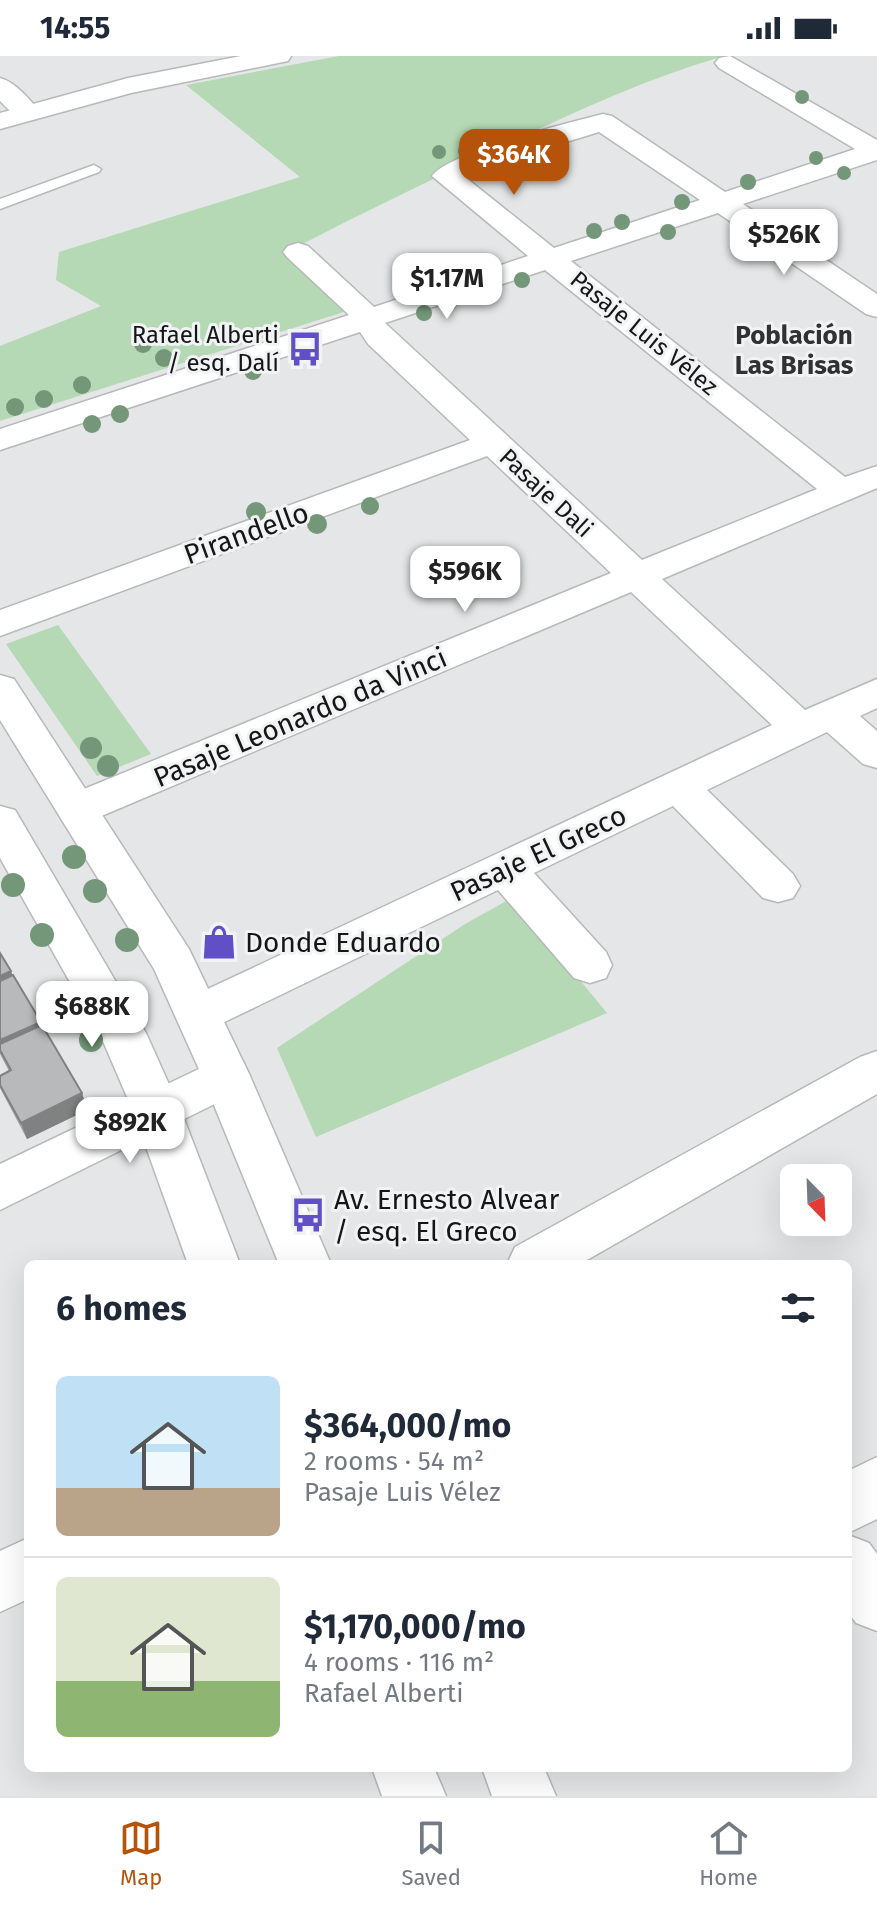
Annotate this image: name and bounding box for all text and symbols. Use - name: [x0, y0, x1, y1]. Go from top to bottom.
- text: 14:55: [40, 10, 110, 46]
- pin: $364K: [458, 129, 570, 197]
- text: $364K: [477, 139, 551, 170]
- pin: $526K: [728, 209, 840, 277]
- text: $526K: [748, 219, 820, 250]
- pin: $1.17M: [382, 253, 512, 321]
- text: $1.17M: [410, 263, 484, 294]
- street label: Pasaje Luis Vélez: [565, 265, 723, 401]
- district label: Población Las Brisas: [735, 320, 854, 381]
- place label: Rafael Alberti / esq. Dalí: [132, 321, 279, 377]
- bus stop icon: Rafael Alberti / esq. Dalí: [286, 330, 324, 368]
- street label: Pasaje Dali: [494, 443, 598, 543]
- street label: Pirandello: [179, 496, 313, 571]
- pin: $596K: [409, 546, 521, 614]
- text: $596K: [428, 556, 502, 587]
- street label: Pasaje Leonardo da Vinci: [149, 641, 452, 794]
- street label: Pasaje El Greco: [445, 798, 631, 909]
- shop icon: Donde Eduardo: [200, 923, 238, 961]
- place label: Donde Eduardo: [245, 926, 441, 959]
- pin: $688K: [36, 981, 148, 1049]
- text: $688K: [54, 991, 130, 1022]
- pin: $892K: [74, 1097, 186, 1165]
- text: $892K: [94, 1107, 166, 1138]
- north arrow: [780, 1164, 852, 1236]
- map controls: [780, 1164, 852, 1236]
- place label: Av. Ernesto Alvear / esq. El Greco: [334, 1183, 559, 1248]
- bus stop icon: Av. Ernesto Alvear / esq. El Greco: [289, 1196, 327, 1234]
- icon: filters: [776, 1286, 820, 1330]
- text: 6 homes: [56, 1288, 187, 1329]
- text: $364,000/mo: [304, 1405, 511, 1446]
- icon: home: [120, 1408, 216, 1504]
- text: 2 rooms · 54 m²: [304, 1446, 484, 1477]
- text: Pasaje Luis Vélez: [304, 1477, 501, 1508]
- text: $1,170,000/mo: [304, 1606, 526, 1647]
- icon: home: [120, 1609, 216, 1705]
- text: 4 rooms · 116 m²: [304, 1647, 494, 1678]
- text: Rafael Alberti: [304, 1678, 463, 1709]
- tab: Map: [119, 1816, 163, 1891]
- tab: Saved: [401, 1816, 461, 1891]
- tab: Home: [699, 1816, 758, 1891]

